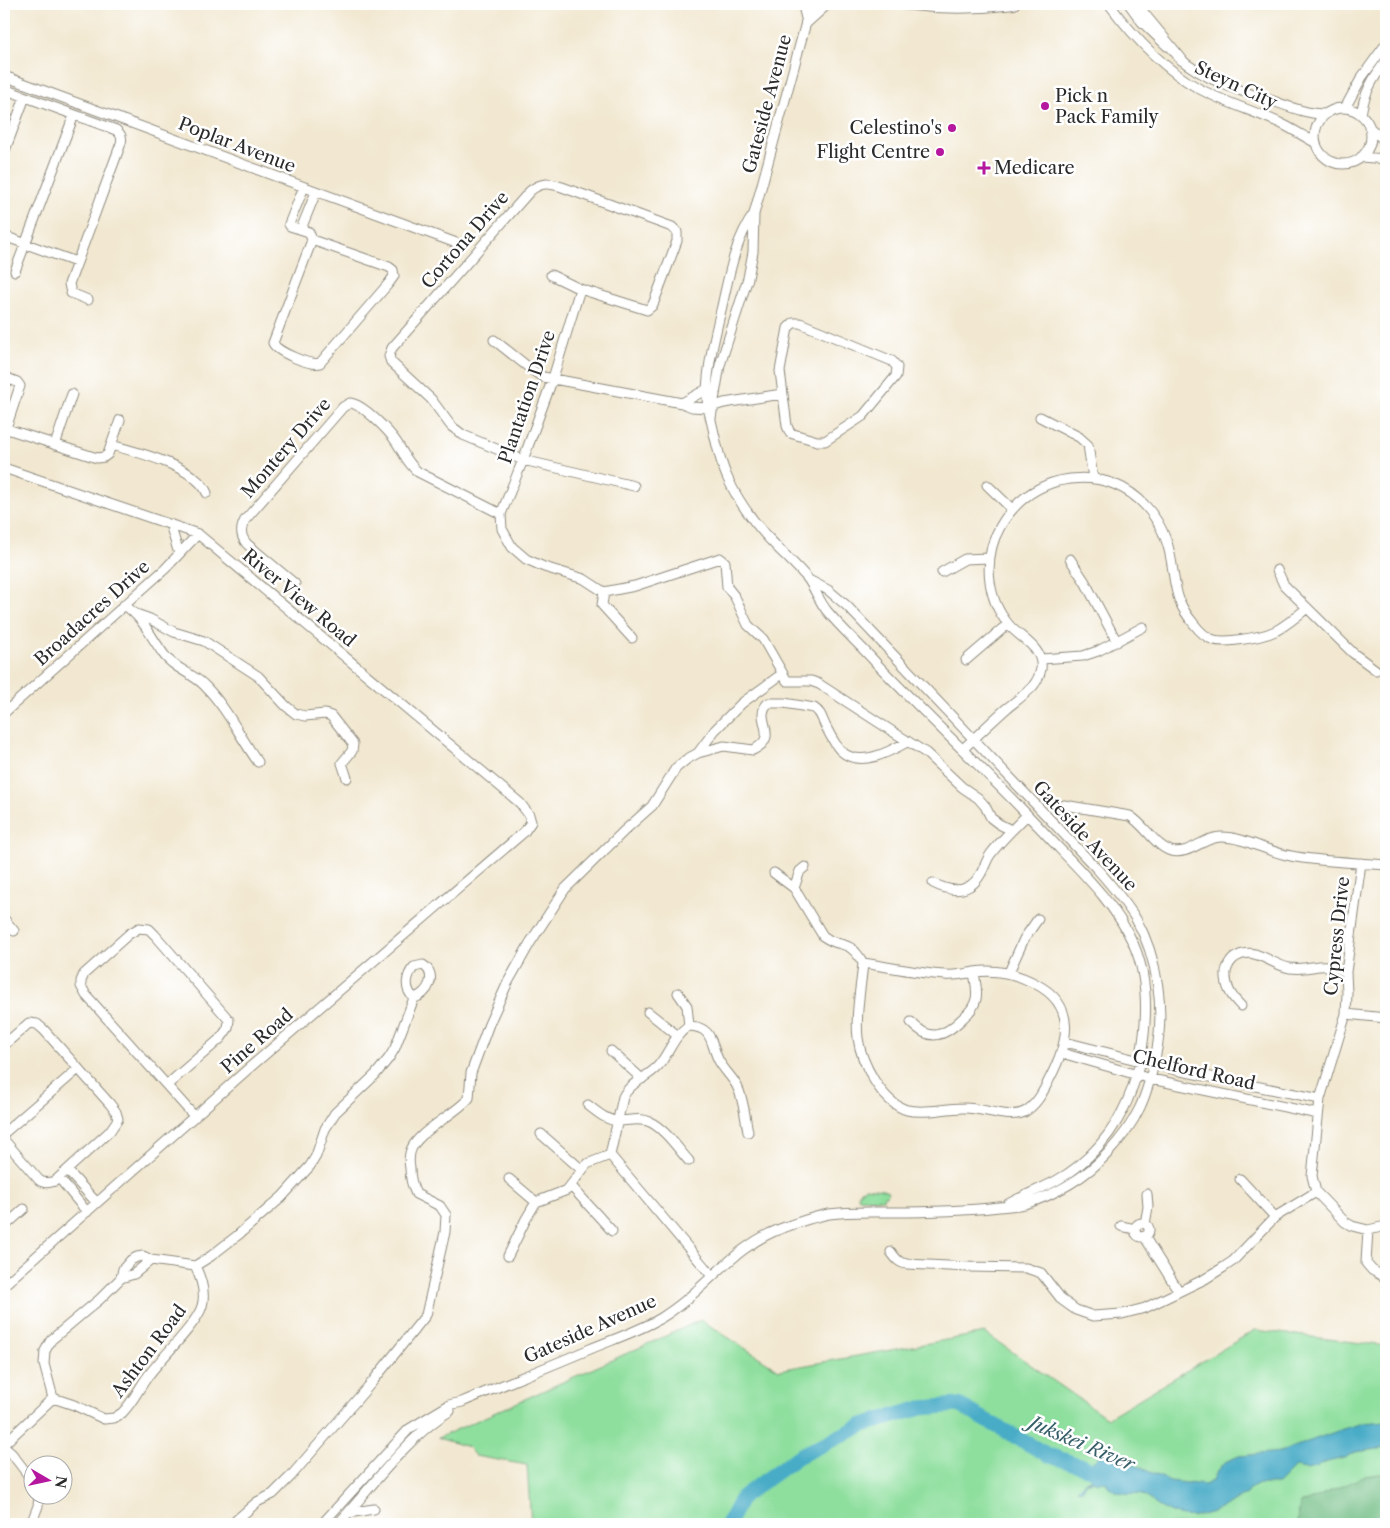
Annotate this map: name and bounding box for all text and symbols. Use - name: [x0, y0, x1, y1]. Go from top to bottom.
- street label: Gateside Avenue: [738, 32, 796, 176]
- street label: Steyn City: [1191, 56, 1282, 114]
- place label: Pick n Pack Family: [1055, 85, 1159, 128]
- marker: Pick n Pack Family: [1039, 100, 1051, 112]
- street label: Poplar Avenue: [175, 113, 299, 177]
- place label: Celestino's: [849, 117, 942, 139]
- marker: Celestino's: [946, 122, 958, 134]
- place label: Flight Centre: [817, 141, 930, 163]
- marker: Flight Centre: [934, 146, 946, 158]
- place label: Medicare: [994, 157, 1075, 179]
- marker: Medicare: [978, 162, 990, 174]
- street label: Cortona Drive: [417, 187, 513, 293]
- street label: Plantation Drive: [494, 327, 560, 467]
- street label: Montery Drive: [237, 394, 335, 502]
- street label: River View Road: [238, 544, 360, 652]
- street label: Broadacres Drive: [30, 556, 154, 670]
- street label: Gateside Avenue: [1028, 776, 1142, 896]
- street label: Cypress Drive: [1320, 875, 1354, 997]
- street label: Pine Road: [217, 1004, 297, 1078]
- street label: Chelford Road: [1130, 1045, 1258, 1095]
- street label: Gateside Avenue: [520, 1290, 660, 1368]
- street label: Ashton Road: [106, 1300, 191, 1403]
- water label: Jukskei River: [1021, 1409, 1139, 1476]
- north arrow: [22, 1456, 72, 1506]
- text: N: [51, 1475, 71, 1489]

